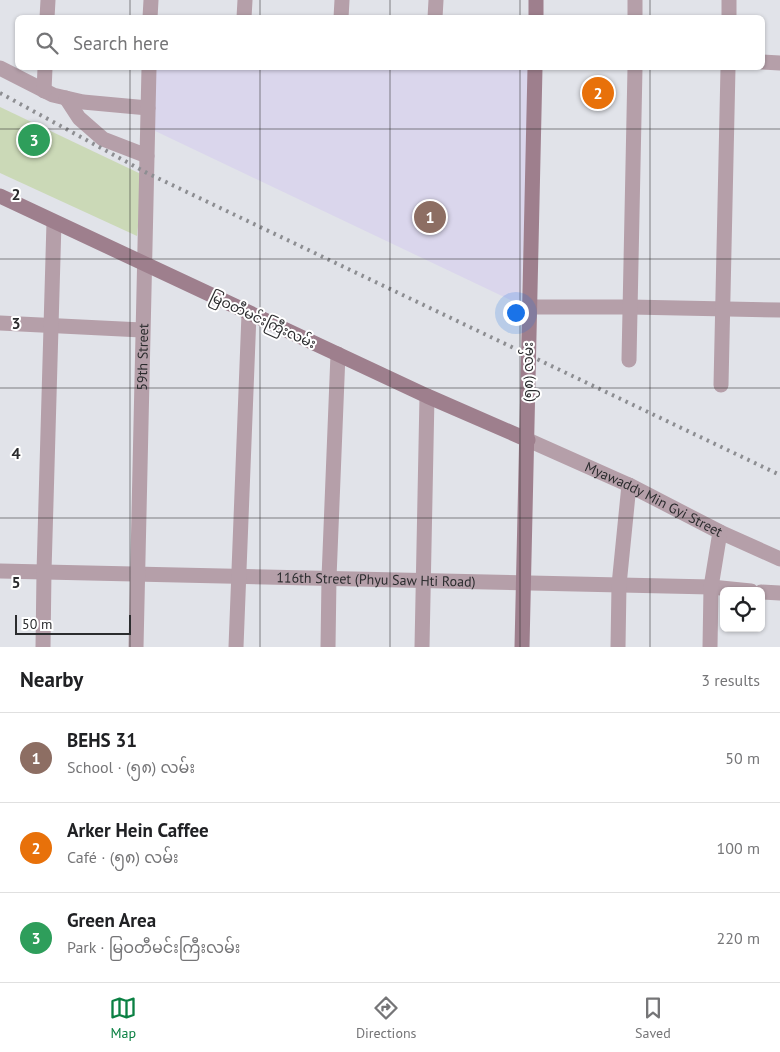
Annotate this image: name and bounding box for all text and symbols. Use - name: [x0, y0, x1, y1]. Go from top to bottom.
- search box: [15, 15, 765, 70]
- icon: search: [33, 29, 61, 57]
- text: Search here: [73, 31, 169, 55]
- pin: 2: [582, 74, 614, 112]
- pin: 3: [18, 121, 50, 159]
- text: 2: [11, 184, 21, 204]
- pin: 1: [414, 198, 446, 236]
- street label: မြဝတီမင်းကြီးလမ်း: [206, 287, 319, 355]
- your location: [503, 300, 529, 326]
- text: 3: [11, 313, 21, 333]
- street label: 59th Street: [133, 323, 152, 391]
- street label: (၅၈) လမ်း: [518, 342, 540, 402]
- text: 4: [11, 443, 21, 463]
- street label: Myawaddy Min Gyi Street: [582, 458, 726, 541]
- street label: 116th Street (Phyu Saw Hti Road): [276, 568, 476, 591]
- text: 5: [11, 572, 21, 592]
- map controls: [720, 587, 765, 632]
- button: locate: [720, 587, 765, 632]
- scale bar: [15, 612, 131, 635]
- text: 50 m: [22, 615, 52, 633]
- text: Nearby: [20, 666, 83, 693]
- text: 3 results: [701, 670, 760, 690]
- text: BEHS 31: [67, 728, 137, 752]
- text: 1: [31, 748, 41, 768]
- text: 50 m: [725, 748, 760, 768]
- text: School · (၅၈) လမ်း: [67, 757, 195, 777]
- text: Arker Hein Caffee: [67, 818, 209, 842]
- text: 2: [31, 838, 41, 858]
- text: 100 m: [717, 838, 760, 858]
- text: Café · (၅၈) လမ်း: [67, 847, 179, 867]
- text: Green Area: [67, 908, 156, 932]
- text: 3: [31, 928, 41, 948]
- text: 220 m: [717, 928, 760, 948]
- text: Park · မြဝတီမင်းကြီးလမ်း: [67, 937, 240, 957]
- tab: Map: [109, 994, 137, 1042]
- tab: Directions: [356, 994, 416, 1042]
- tab: Saved: [635, 994, 671, 1042]

